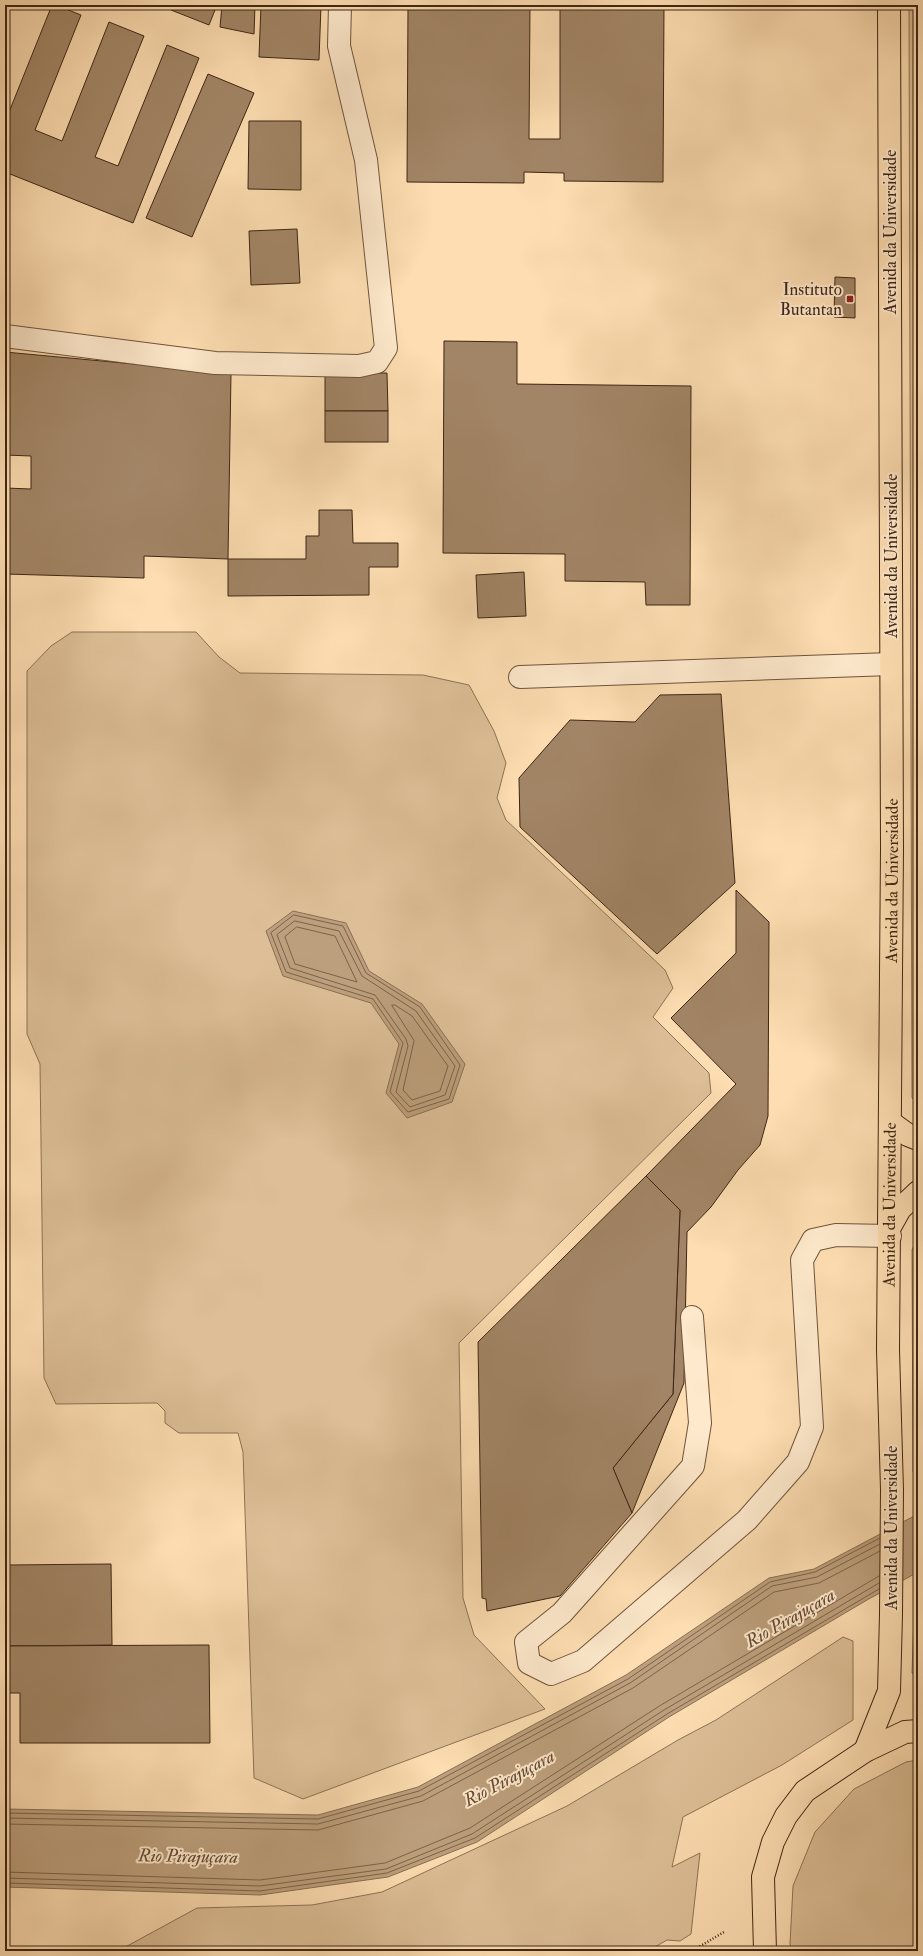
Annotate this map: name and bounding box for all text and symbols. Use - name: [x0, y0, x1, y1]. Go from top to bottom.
- street label: Avenida da Universidade: [880, 150, 901, 315]
- place label: Instituto Butantan: [780, 279, 842, 320]
- marker: Instituto Butantan: [845, 294, 855, 304]
- street label: Avenida da Universidade: [881, 474, 902, 639]
- street label: Avenida da Universidade: [881, 798, 903, 964]
- street label: Avenida da Universidade: [878, 1122, 901, 1288]
- street label: Avenida da Universidade: [881, 1446, 902, 1611]
- water label: Rio Pirajuçara: [740, 1584, 839, 1654]
- water label: Rio Pirajuçara: [459, 1745, 559, 1812]
- water label: Rio Pirajuçara: [137, 1844, 238, 1869]

